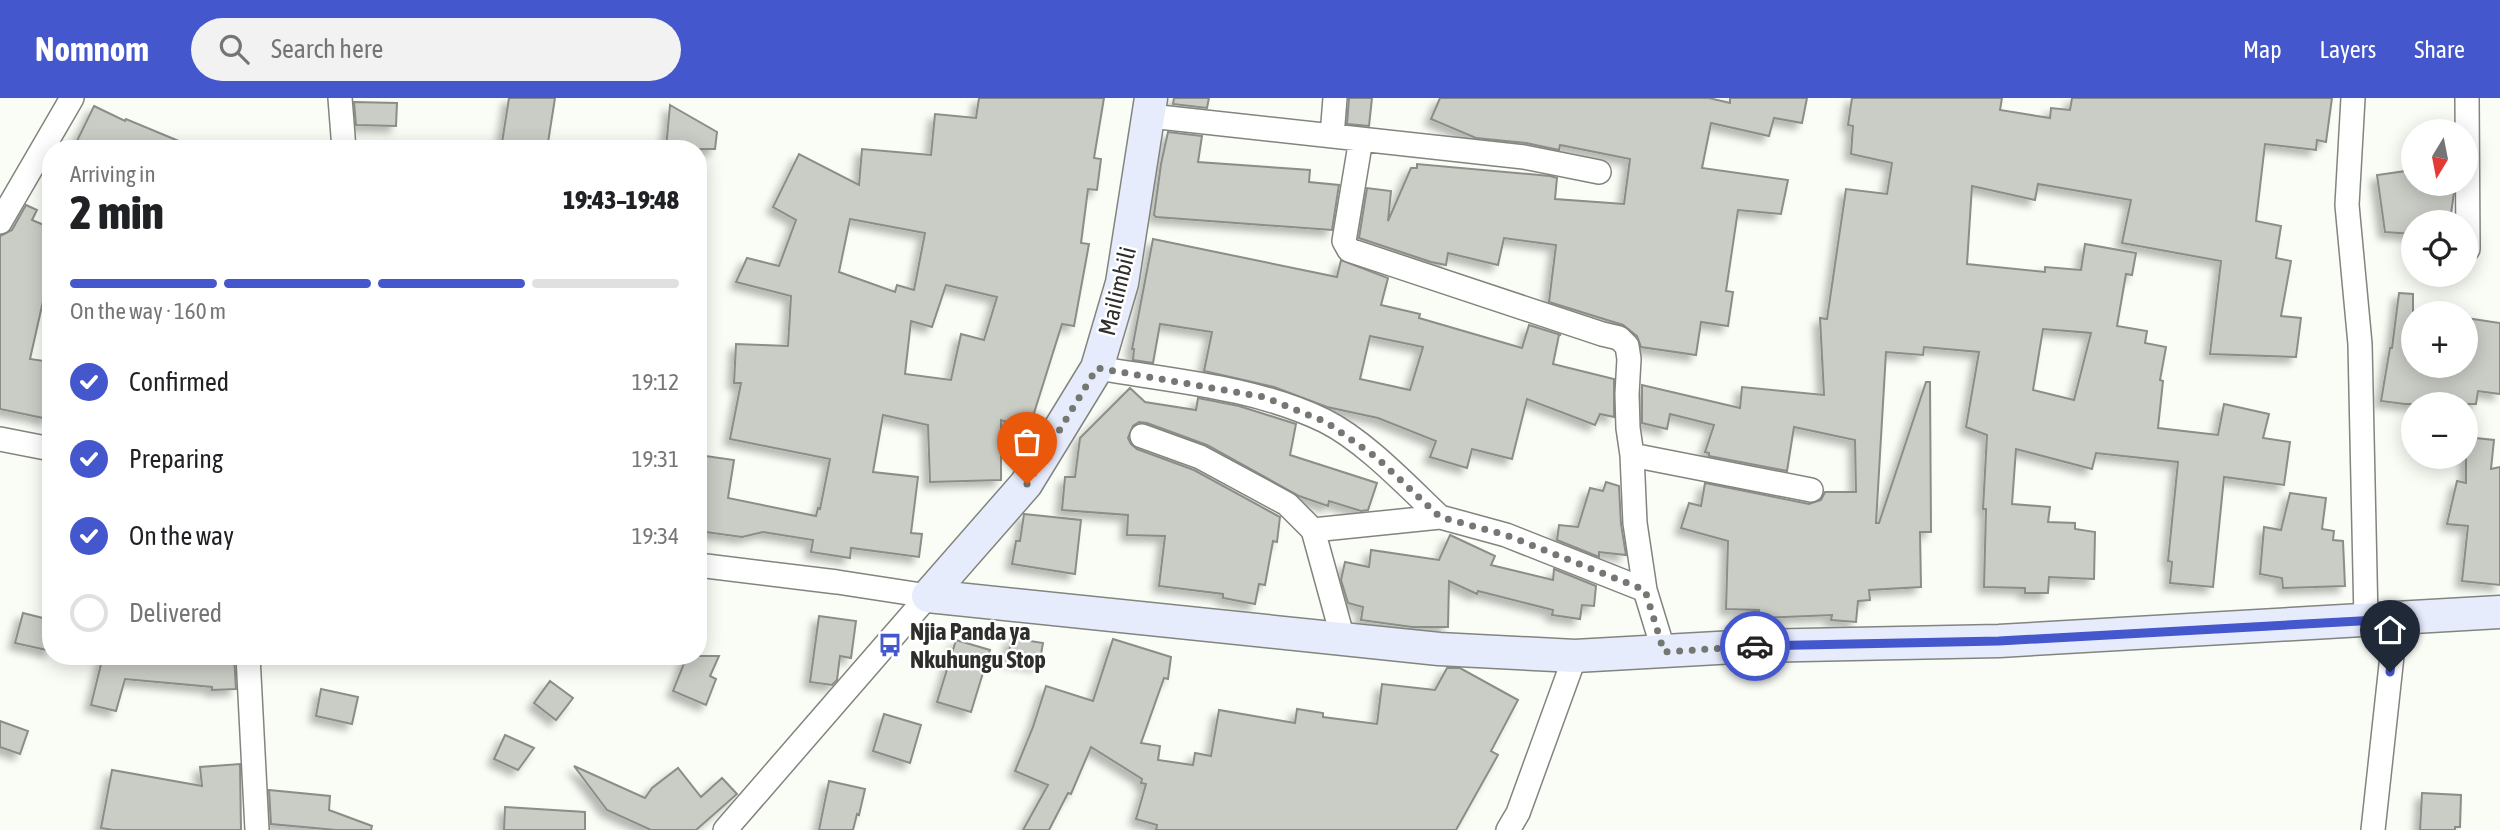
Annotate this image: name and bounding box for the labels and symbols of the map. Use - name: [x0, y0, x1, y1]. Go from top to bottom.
- north arrow: [2401, 119, 2478, 196]
- street label: Mailimbili: [1093, 244, 1141, 338]
- pin: [997, 412, 1057, 484]
- pin: [2360, 600, 2420, 672]
- courier: [1720, 611, 1790, 681]
- place label: Njia Panda ya Nkuhungu Stop: [910, 618, 1046, 673]
- bus stop icon: Njia Panda ya Nkuhungu Stop: [876, 631, 904, 659]

